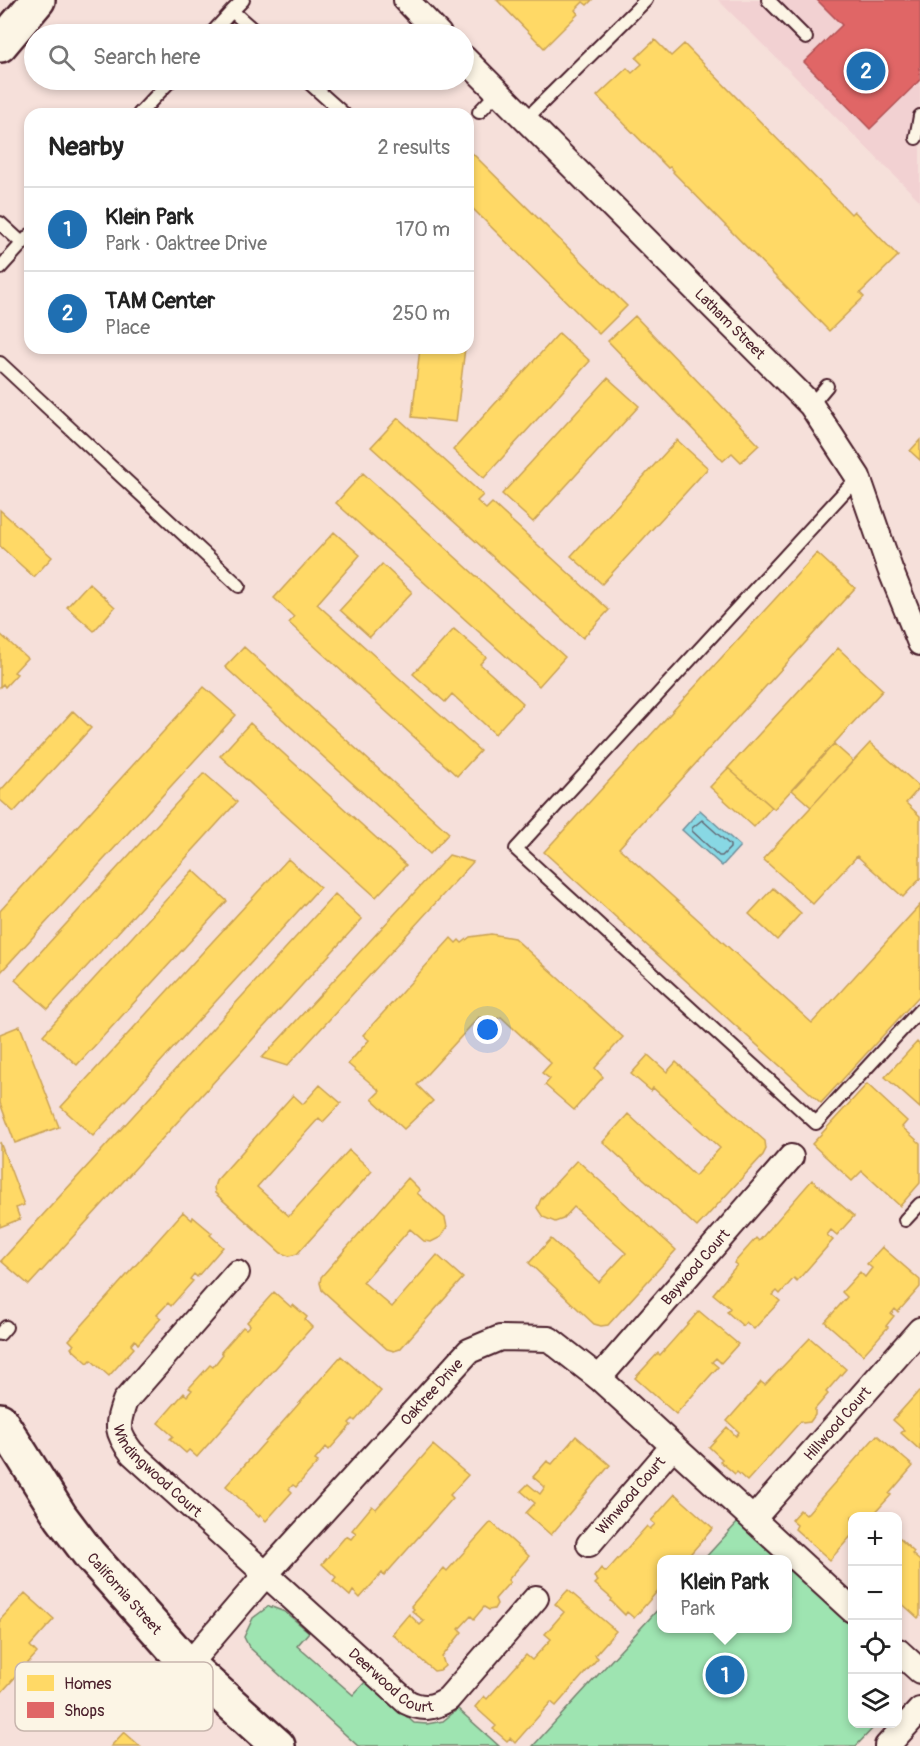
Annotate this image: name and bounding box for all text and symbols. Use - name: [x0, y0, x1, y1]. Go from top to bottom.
- search box: [24, 24, 474, 90]
- icon: search: [45, 41, 78, 74]
- text: Search here: [93, 43, 200, 71]
- pin: 2: [846, 48, 886, 94]
- text: Nearby: [48, 131, 124, 163]
- text: 2 results: [378, 135, 450, 160]
- text: Klein Park: [105, 203, 194, 231]
- text: 1: [64, 217, 71, 242]
- text: 170 m: [396, 217, 450, 242]
- text: Park · Oaktree Drive: [105, 231, 267, 256]
- street label: Latham Street: [690, 285, 770, 364]
- text: TAM Center: [105, 287, 215, 315]
- text: 2: [62, 301, 73, 326]
- text: 250 m: [392, 301, 450, 326]
- text: Place: [105, 315, 150, 340]
- your location: [473, 1015, 502, 1044]
- street label: Baywood Court: [657, 1225, 735, 1309]
- street label: Oaktree Drive: [397, 1354, 468, 1430]
- street label: Hillwood Court: [800, 1382, 876, 1465]
- street label: Windingwood Court: [108, 1423, 206, 1522]
- street label: Winwood Court: [592, 1452, 670, 1539]
- map controls: [848, 1512, 902, 1728]
- button: +: [848, 1512, 902, 1566]
- street label: California Street: [82, 1549, 166, 1639]
- popup: [657, 1555, 792, 1633]
- button: −: [848, 1566, 902, 1620]
- text: Klein Park: [680, 1568, 769, 1596]
- text: Park: [680, 1596, 715, 1621]
- button: locate: [848, 1620, 902, 1674]
- street label: Deerwood Court: [344, 1644, 436, 1717]
- pin: 1: [706, 1652, 744, 1698]
- legend: [15, 1662, 213, 1731]
- text: Homes: [64, 1674, 112, 1694]
- button: layers: [848, 1674, 902, 1728]
- text: Shops: [64, 1701, 104, 1721]

